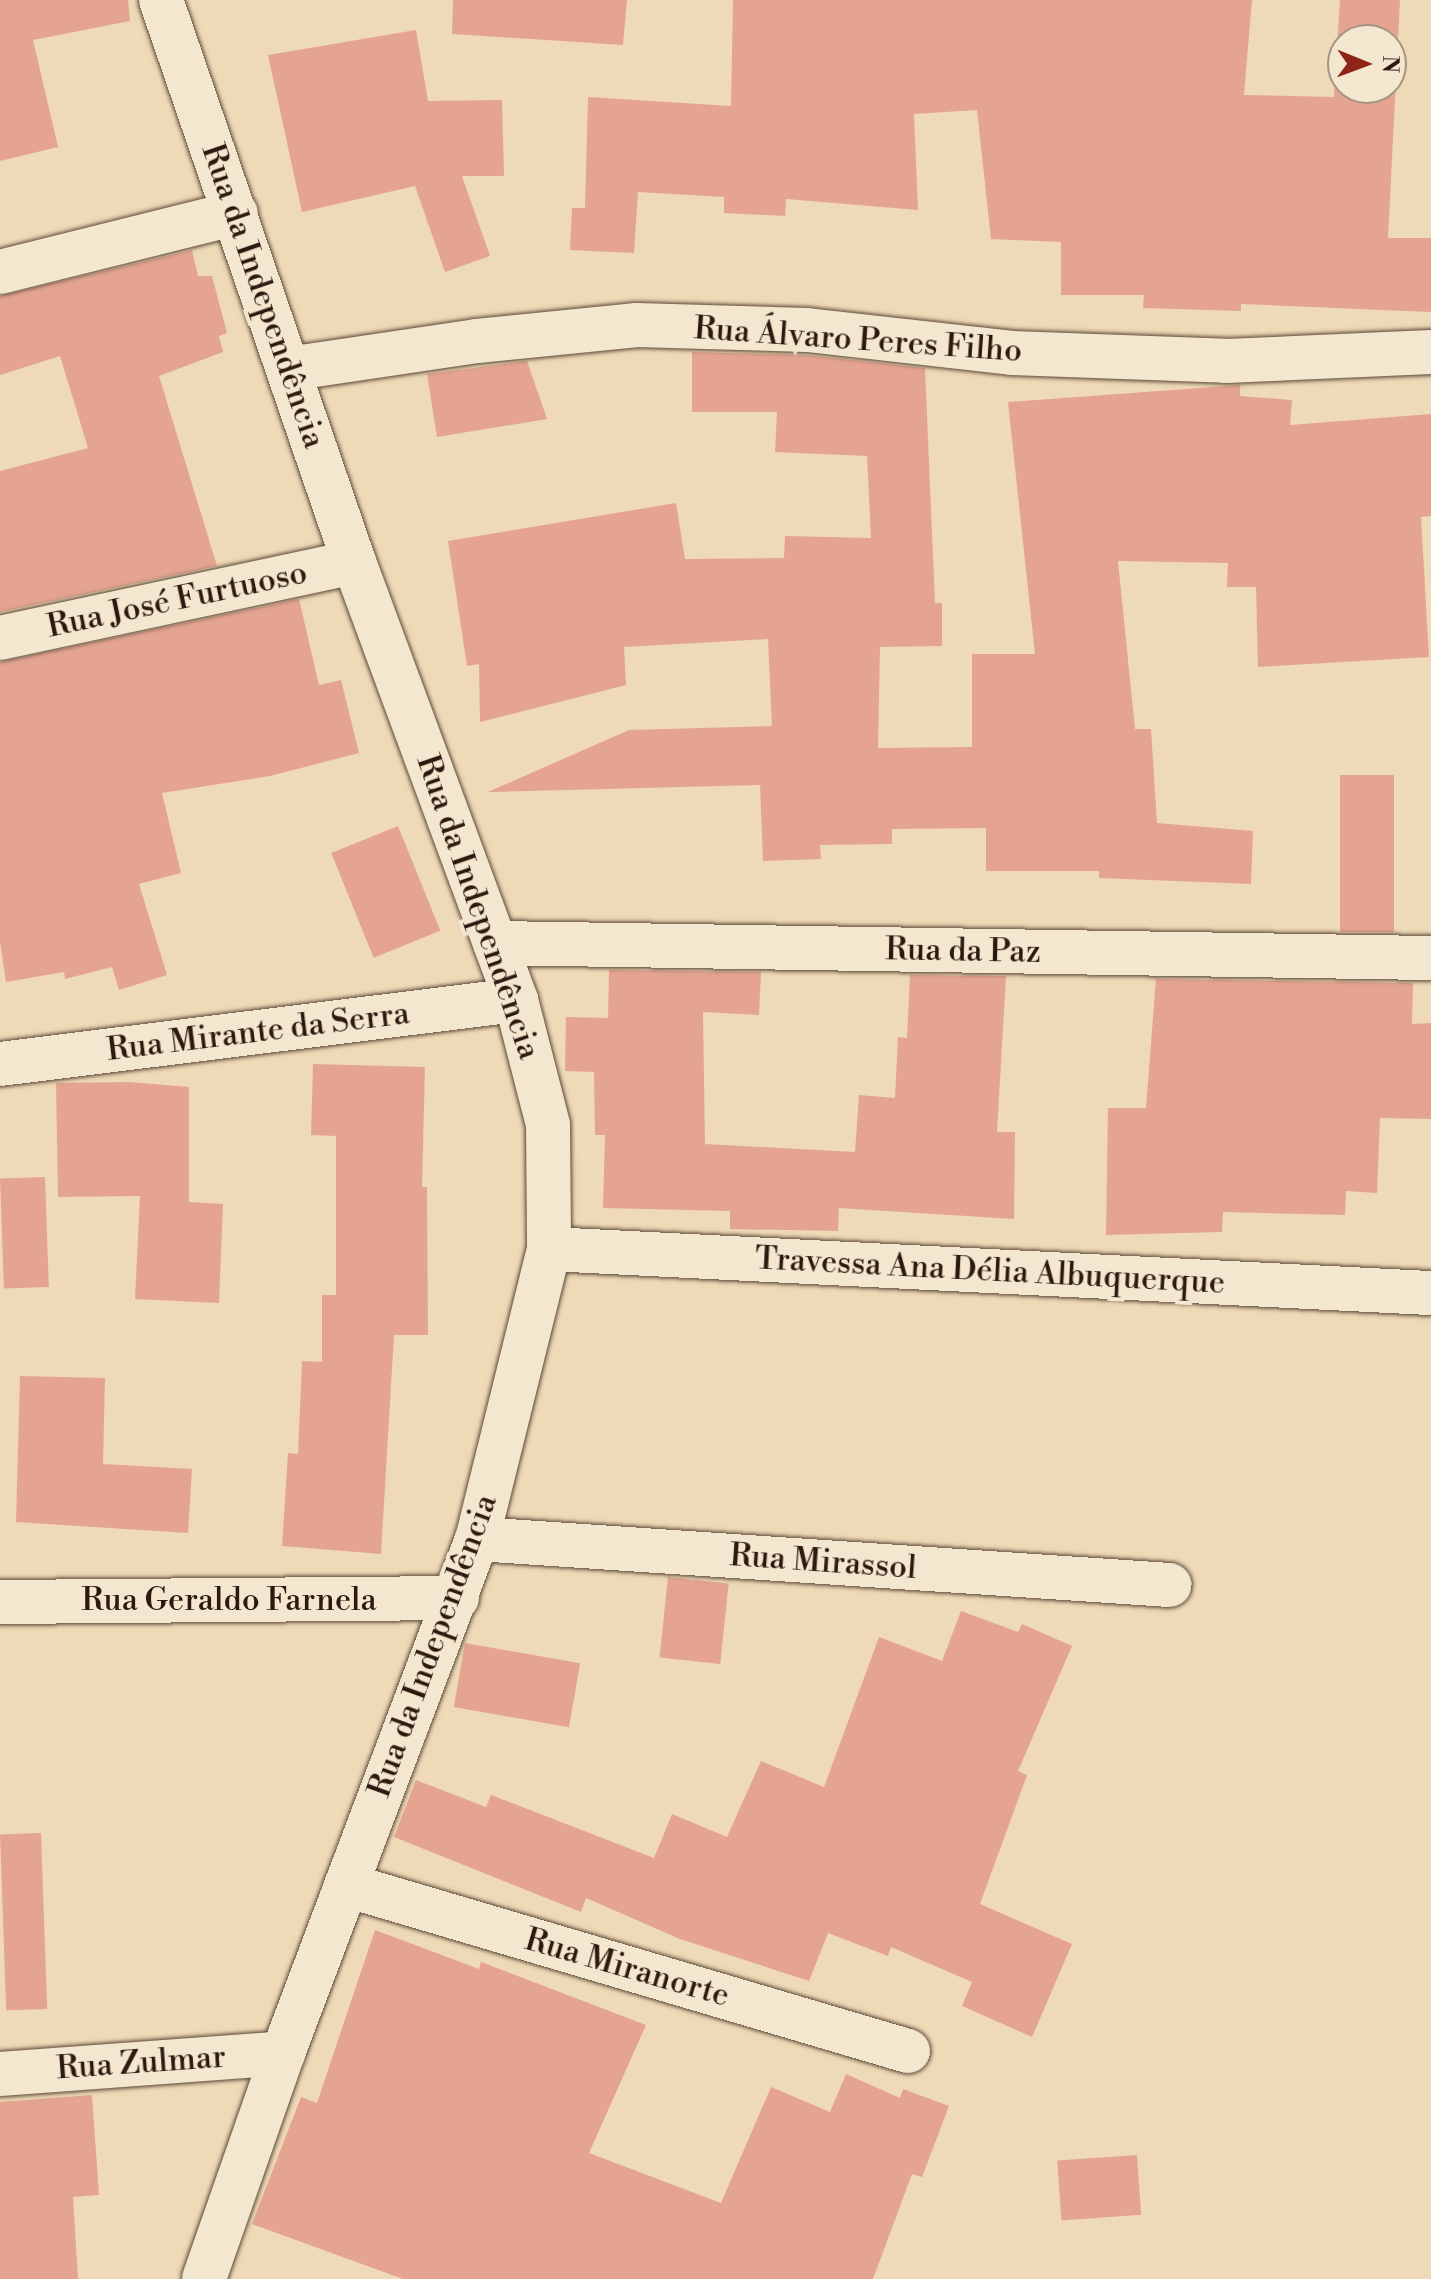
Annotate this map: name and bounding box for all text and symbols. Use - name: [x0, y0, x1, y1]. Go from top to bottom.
- north arrow: [1327, 24, 1407, 104]
- text: N: [1376, 55, 1403, 73]
- street label: Rua da Independência: [193, 139, 333, 453]
- street label: Rua Álvaro Peres Filho: [693, 309, 1023, 371]
- street label: Rua José Furtuoso: [43, 554, 311, 646]
- street label: Rua da Independência: [408, 750, 548, 1064]
- street label: Rua da Paz: [885, 930, 1041, 972]
- street label: Rua Mirante da Serra: [104, 994, 412, 1070]
- street label: Travessa Ana Délia Albuquerque: [754, 1240, 1226, 1302]
- street label: Rua da Independência: [360, 1489, 506, 1803]
- street label: Rua Mirassol: [728, 1536, 918, 1588]
- street label: Rua Geraldo Farnela: [81, 1581, 377, 1619]
- street label: Rua Miranorte: [520, 1920, 734, 2016]
- street label: Rua Zulmar: [55, 2038, 227, 2088]

